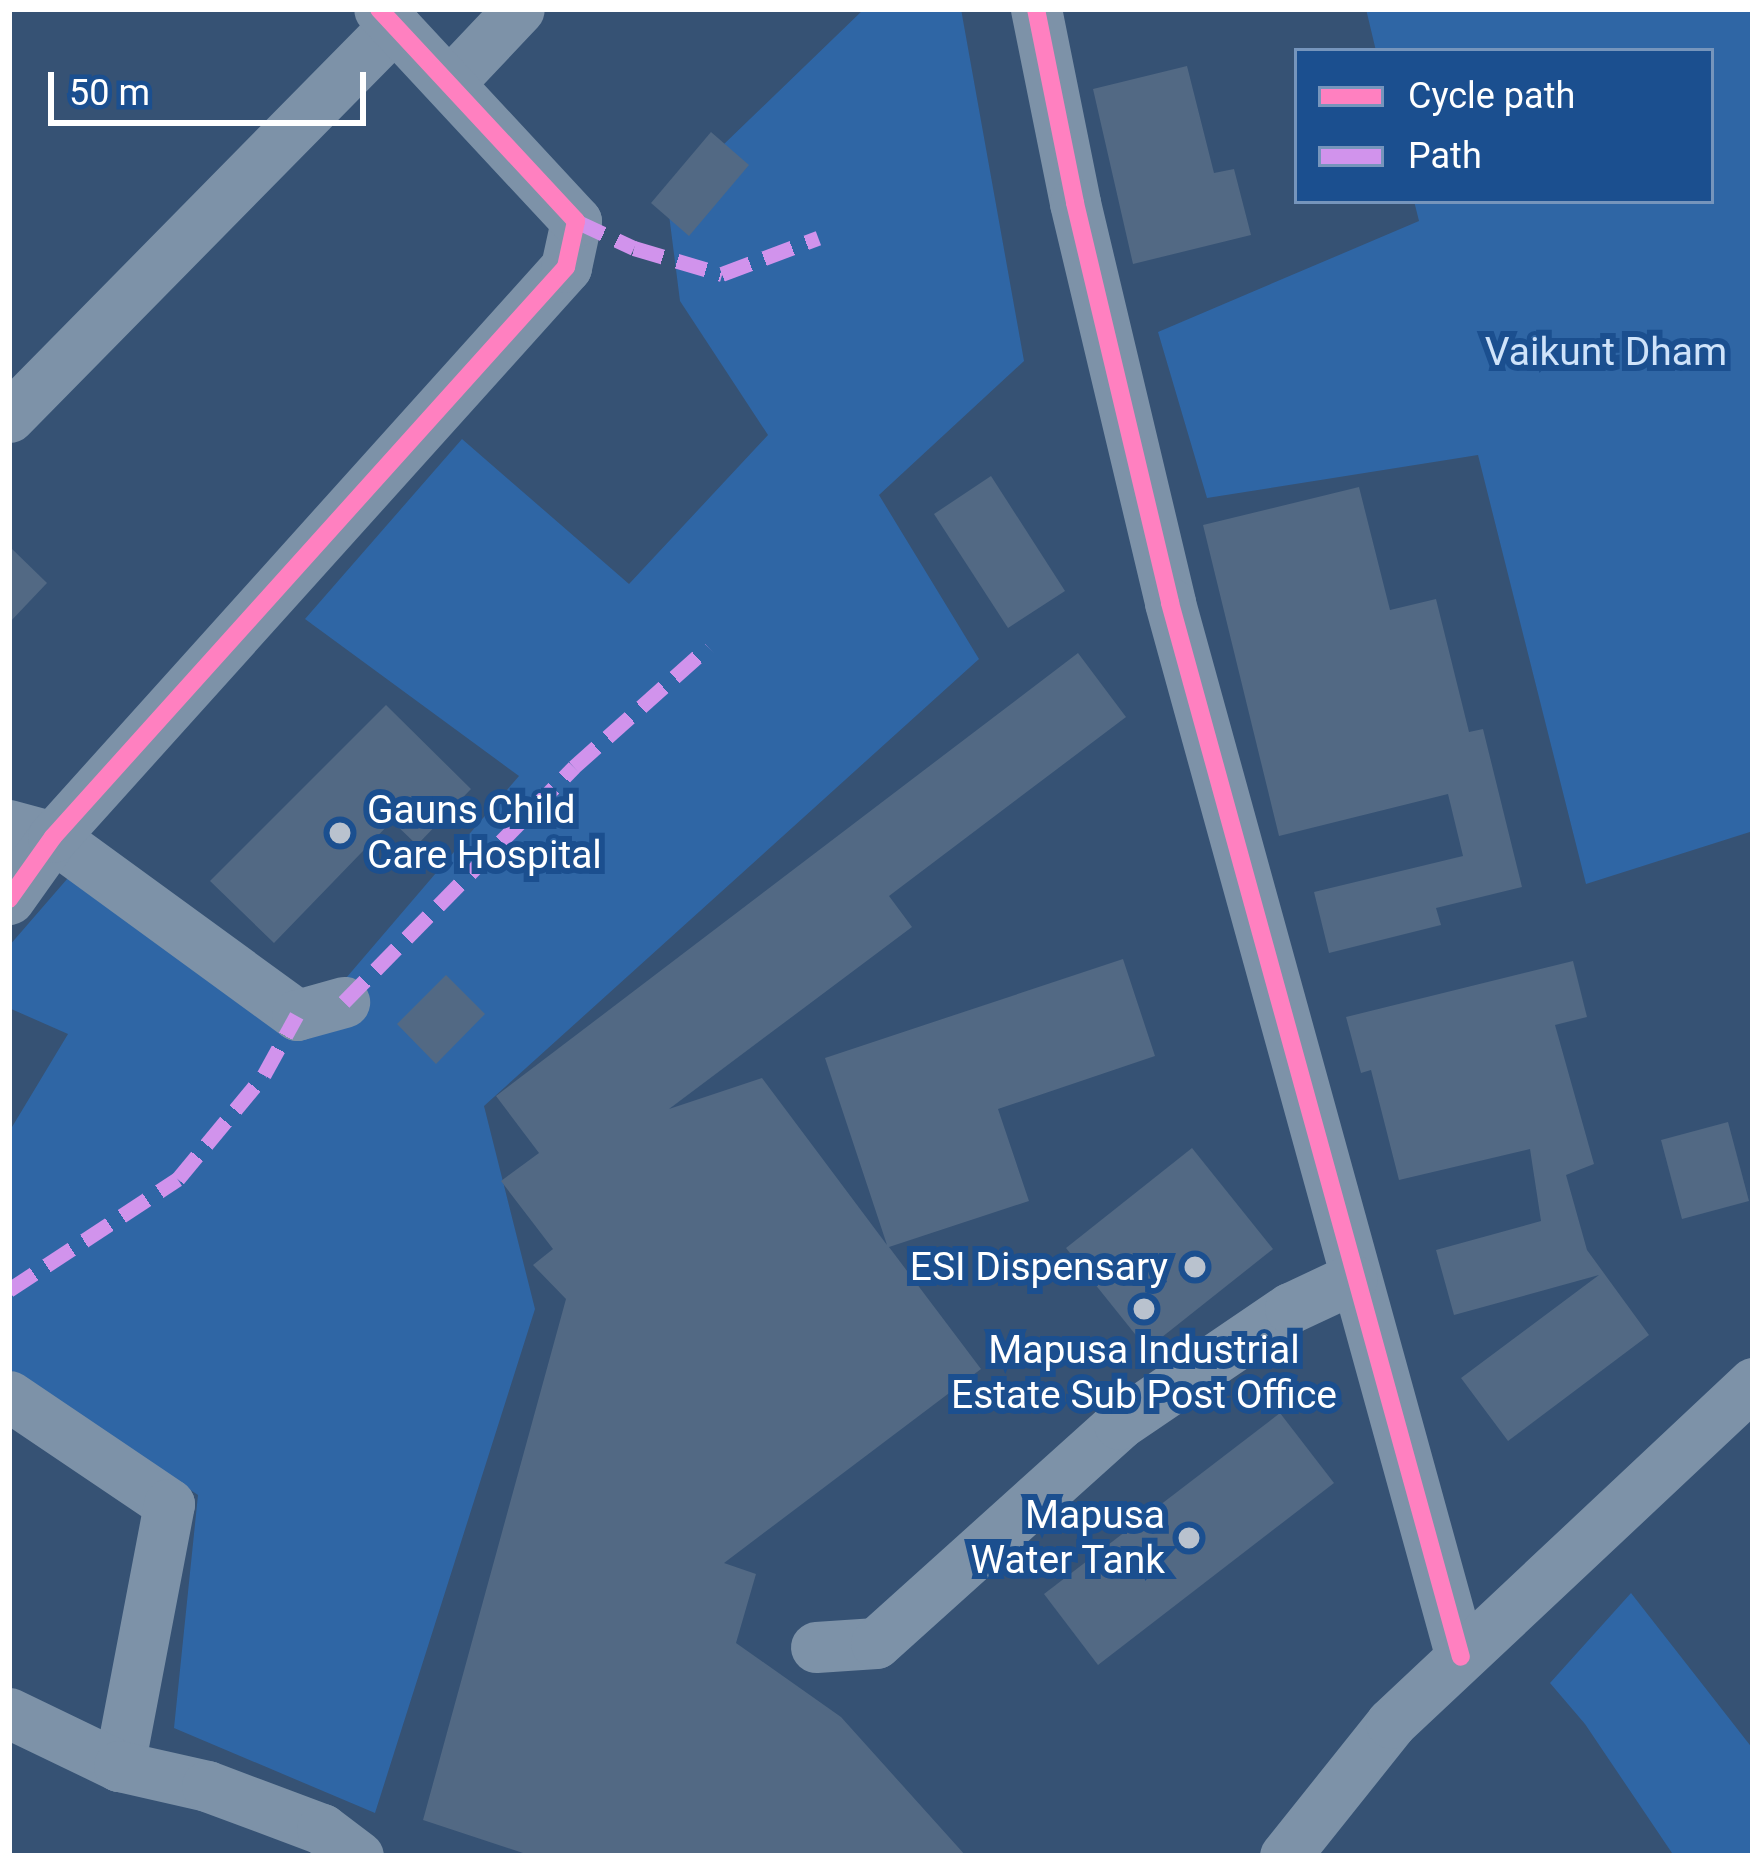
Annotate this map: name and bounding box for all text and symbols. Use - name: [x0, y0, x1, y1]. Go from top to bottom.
- scale bar: [54, 48, 372, 122]
- legend: [1294, 48, 1714, 204]
- text: 50 m: [69, 72, 150, 114]
- text: Cycle path: [1408, 75, 1575, 117]
- text: Path: [1408, 135, 1482, 177]
- park label: Vaikunt Dham: [1485, 329, 1727, 375]
- place label: Gauns Child Care Hospital: [367, 788, 602, 879]
- marker: Gauns Child Care Hospital: [324, 817, 356, 849]
- place label: ESI Dispensary: [910, 1244, 1168, 1290]
- marker: ESI Dispensary: [1179, 1251, 1211, 1283]
- marker: Mapusa Industrial Estate Sub Post Office: [1131, 1296, 1157, 1322]
- place label: Mapusa Industrial Estate Sub Post Office: [951, 1328, 1337, 1419]
- place label: Mapusa Water Tank: [970, 1493, 1165, 1584]
- marker: Mapusa Water Tank: [1176, 1525, 1202, 1551]

